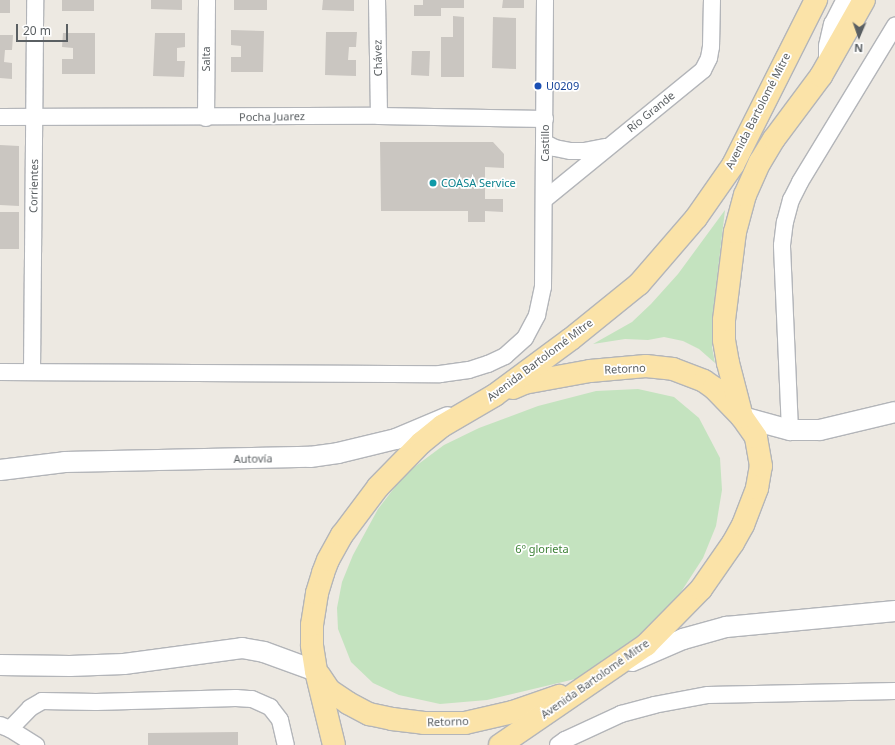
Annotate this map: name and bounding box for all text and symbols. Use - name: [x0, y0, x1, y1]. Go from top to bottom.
- scale bar: [18, 16, 70, 42]
- north arrow: [839, 16, 879, 56]
- text: 20 m: [23, 22, 51, 39]
- street label: Chávez: [371, 40, 385, 76]
- text: N: [854, 41, 863, 56]
- street label: Salta: [199, 46, 213, 72]
- street label: Avenida Bartolomé Mitre: [723, 51, 793, 171]
- place label: U0209: [546, 79, 579, 93]
- marker: U0209: [533, 81, 543, 91]
- street label: Río Grande: [625, 89, 677, 135]
- street label: Pocha Juarez: [239, 110, 305, 124]
- street label: Castillo: [538, 124, 552, 162]
- street label: Corrientes: [27, 159, 41, 213]
- place label: COASA Service: [441, 176, 516, 190]
- marker: COASA Service: [428, 178, 438, 188]
- street label: Avenida Bartolomé Mitre: [485, 316, 595, 404]
- street label: Retorno: [604, 361, 646, 377]
- street label: Autovía: [233, 452, 273, 466]
- park label: 6º glorieta: [515, 542, 569, 556]
- street label: Avenida Bartolomé Mitre: [538, 637, 652, 721]
- street label: Retorno: [427, 715, 469, 729]

